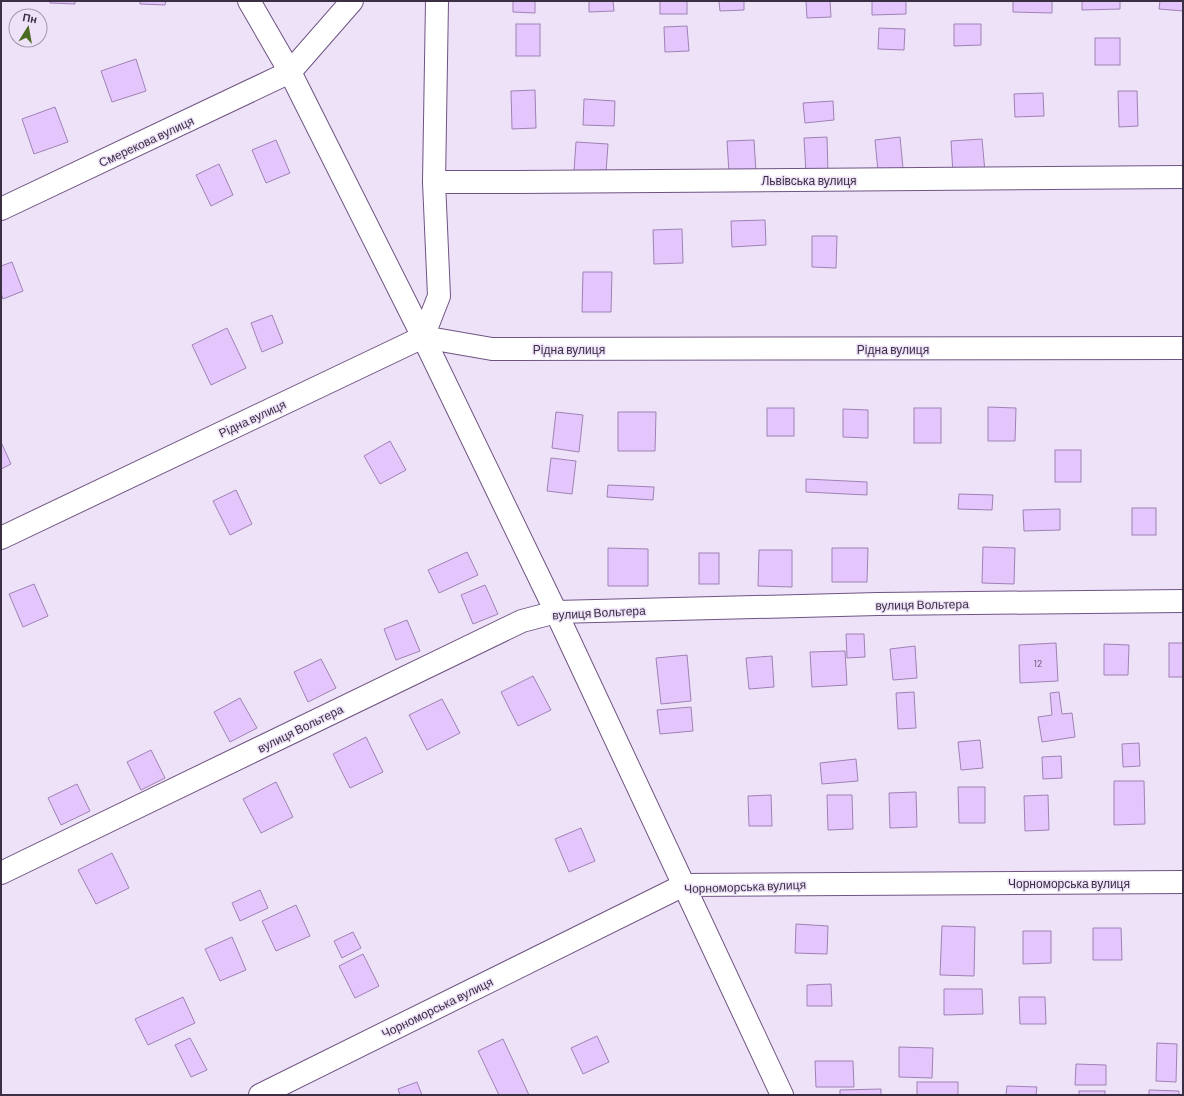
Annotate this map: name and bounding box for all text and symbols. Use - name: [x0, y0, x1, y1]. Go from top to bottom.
- north arrow: [8, 8, 48, 48]
- text: Пн: [22, 10, 38, 25]
- street label: Смерекова вулиця: [96, 113, 196, 170]
- street label: Львівська вулиця: [761, 173, 857, 188]
- street label: Рідна вулиця: [533, 342, 605, 357]
- street label: Рідна вулиця: [857, 342, 929, 357]
- street label: Рідна вулиця: [216, 396, 288, 441]
- street label: вулиця Вольтера: [875, 596, 969, 613]
- street label: вулиця Вольтера: [552, 603, 646, 622]
- house number: 12: [1034, 657, 1042, 669]
- street label: вулиця Вольтера: [255, 701, 346, 756]
- street label: Чорноморська вулиця: [1008, 876, 1130, 891]
- street label: Чорноморська вулиця: [684, 877, 806, 896]
- street label: Чорноморська вулиця: [379, 974, 495, 1041]

